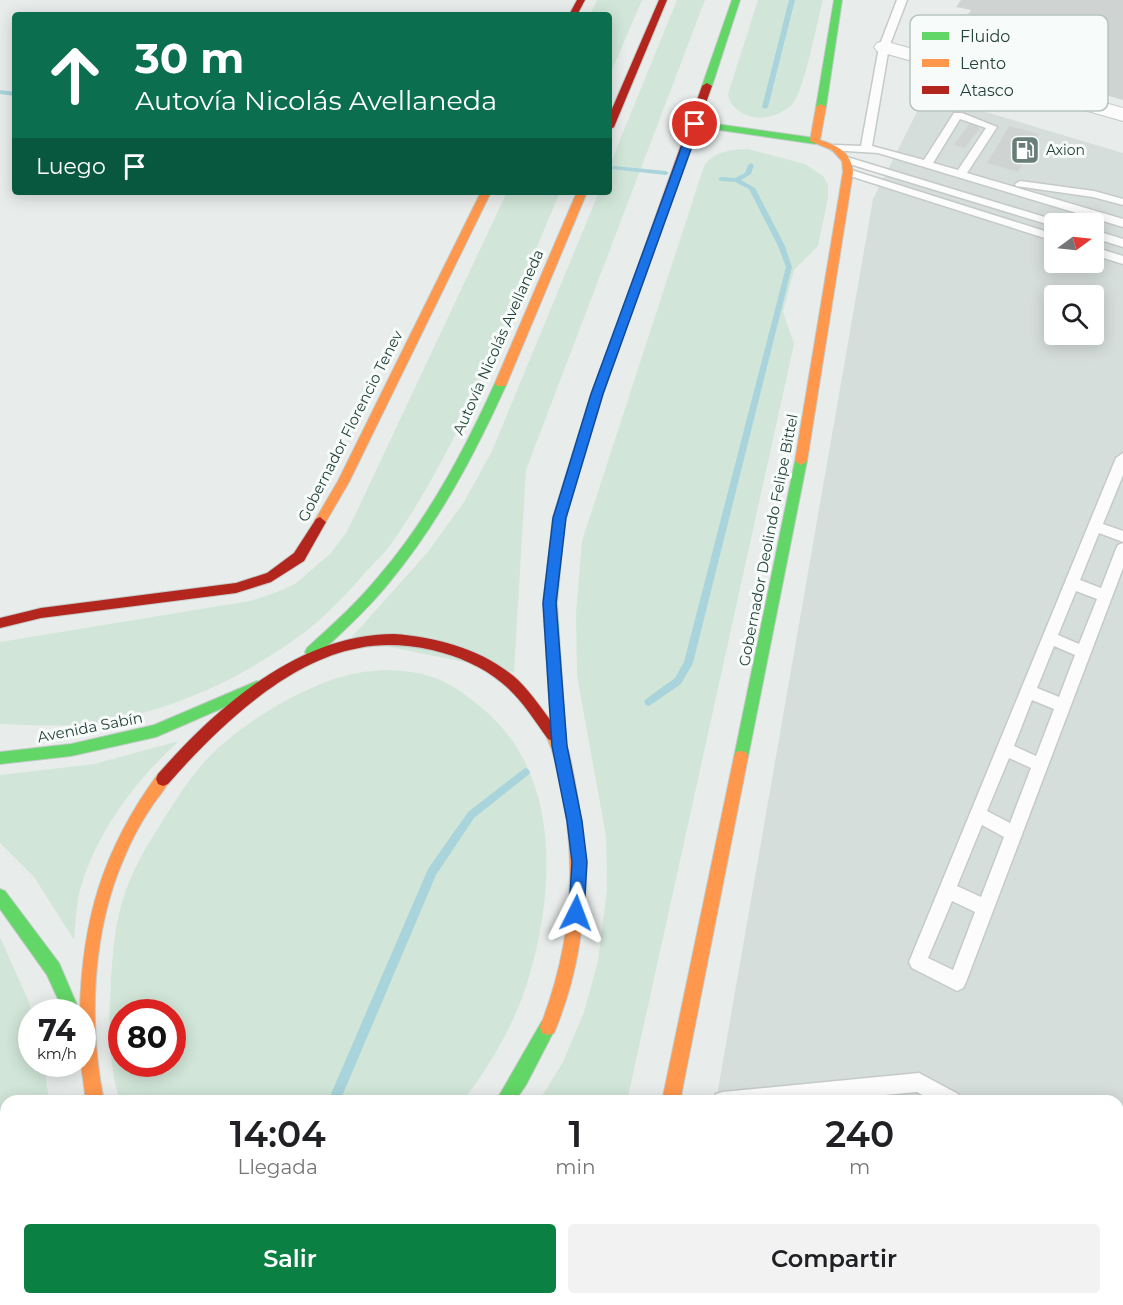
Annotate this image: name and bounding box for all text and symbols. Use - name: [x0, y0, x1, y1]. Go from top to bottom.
- legend: [910, 15, 1108, 111]
- text: Fluido: [960, 27, 1010, 46]
- text: 30 m: [135, 32, 244, 84]
- icon: ahead: [36, 36, 114, 114]
- text: Lento: [960, 54, 1006, 73]
- text: Atasco: [960, 81, 1014, 100]
- text: Autovía Nicolás Avellaneda: [135, 84, 497, 117]
- pin: [669, 98, 720, 149]
- icon: arrive: [678, 107, 711, 140]
- fuel station icon: Axion: [1009, 134, 1041, 166]
- place label: Axion: [1046, 141, 1085, 159]
- icon: arrive: [118, 150, 151, 183]
- text: Luego: [36, 153, 106, 180]
- north arrow: [1044, 213, 1104, 273]
- map controls: [1044, 213, 1104, 345]
- street label: Autovía Nicolás Avellaneda: [448, 246, 548, 438]
- button: search: [1044, 285, 1104, 345]
- street label: Gobernador Florencio Tenev: [293, 326, 407, 525]
- street label: Gobernador Deolindo Felipe Bittel: [734, 412, 802, 668]
- street label: Avenida Sabín: [36, 707, 144, 747]
- position arrow: [544, 881, 608, 945]
- speed limit sign: 80: [108, 999, 186, 1077]
- text: 74: [38, 1012, 76, 1049]
- text: km/h: [37, 1044, 77, 1063]
- text: 14:04: [230, 1112, 326, 1156]
- text: 1: [569, 1112, 582, 1156]
- text: 240: [825, 1112, 894, 1156]
- text: Llegada: [238, 1155, 318, 1179]
- text: min: [555, 1155, 595, 1179]
- text: m: [849, 1155, 870, 1179]
- button: Salir: [24, 1224, 556, 1293]
- button: Compartir: [568, 1224, 1100, 1293]

